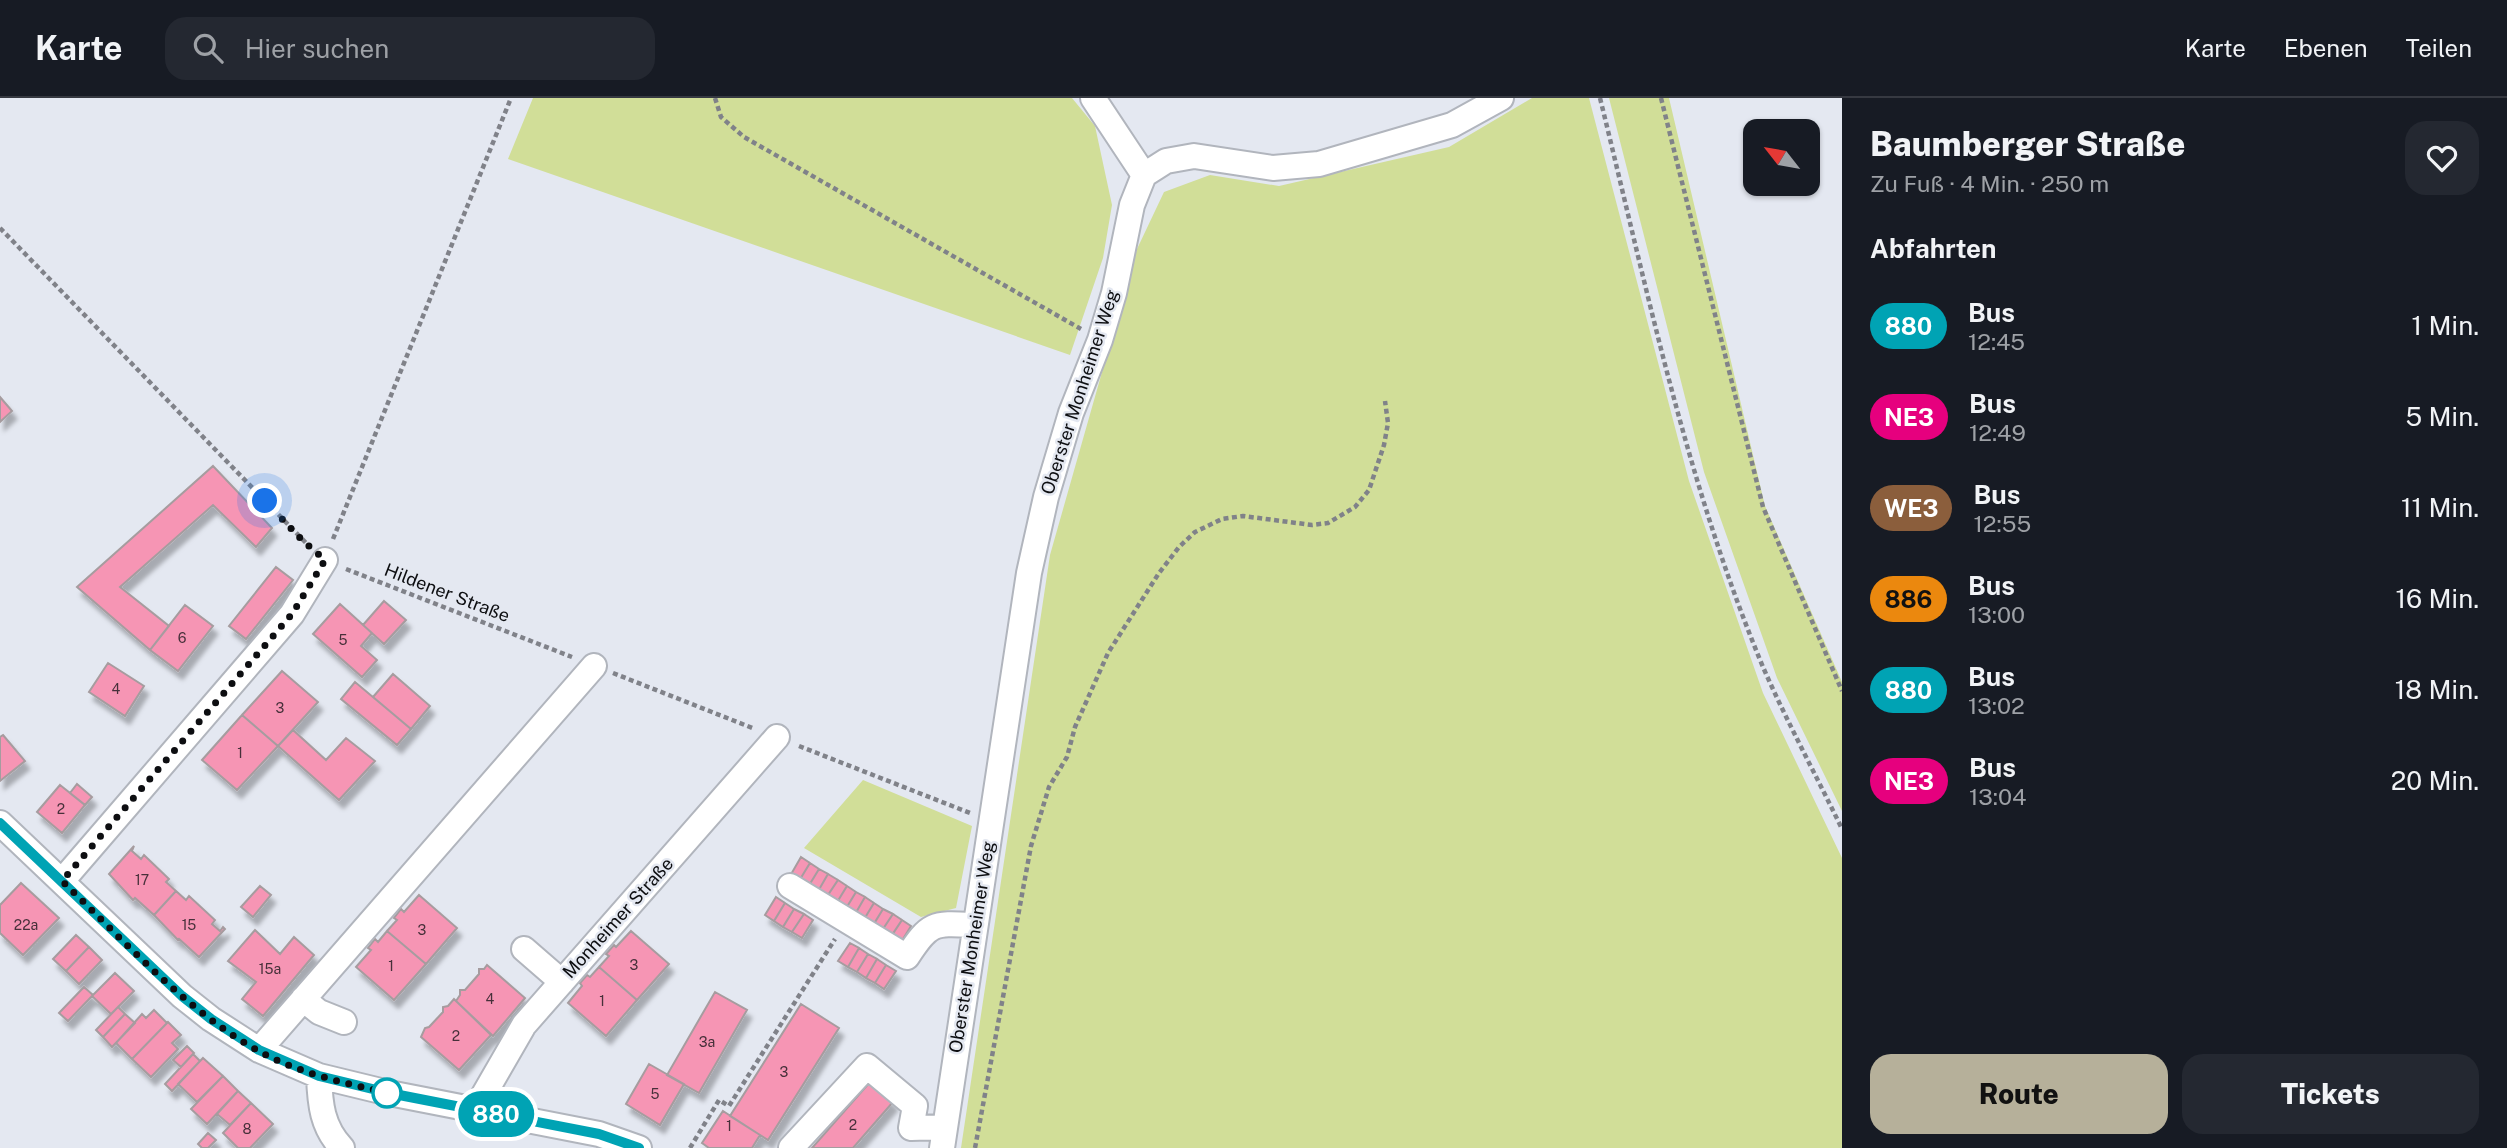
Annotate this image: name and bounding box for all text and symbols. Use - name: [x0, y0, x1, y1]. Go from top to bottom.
- search box: [165, 17, 655, 80]
- text: Karte: [35, 29, 123, 67]
- icon: search: [189, 29, 227, 67]
- text: Hier suchen: [245, 33, 389, 64]
- text: Karte: [2185, 34, 2246, 62]
- text: Ebenen: [2284, 34, 2368, 62]
- text: Teilen: [2406, 34, 2472, 62]
- north arrow: [1743, 119, 1820, 196]
- map controls: [1743, 119, 1820, 196]
- button: heart: [2405, 121, 2479, 195]
- text: Baumberger Straße: [1870, 125, 2185, 163]
- text: Zu Fuß · 4 Min. · 250 m: [1870, 170, 2109, 197]
- text: Abfahrten: [1870, 233, 1996, 264]
- street label: Oberster Monheimer Weg: [1036, 287, 1123, 497]
- text: Bus: [1968, 297, 2015, 328]
- text: 1 Min.: [2412, 310, 2479, 341]
- text: 880: [1885, 312, 1932, 340]
- text: 12:45: [1968, 328, 2025, 355]
- text: Bus: [1969, 388, 2016, 419]
- text: 5 Min.: [2406, 401, 2479, 432]
- text: NE3: [1884, 403, 1934, 431]
- text: 12:49: [1969, 419, 2026, 446]
- text: Bus: [1973, 479, 2020, 510]
- your location: [247, 483, 282, 518]
- text: 11 Min.: [2401, 492, 2479, 523]
- text: WE3: [1884, 494, 1938, 522]
- text: 12:55: [1973, 510, 2031, 537]
- street label: Hildener Straße: [382, 559, 513, 626]
- text: Bus: [1968, 570, 2015, 601]
- text: 16 Min.: [2395, 583, 2479, 614]
- text: 886: [1885, 585, 1932, 613]
- text: 13:00: [1968, 601, 2025, 628]
- house number: 6: [178, 630, 187, 646]
- house number: 5: [339, 632, 348, 648]
- text: Bus: [1968, 661, 2015, 692]
- text: 18 Min.: [2395, 674, 2479, 705]
- text: 880: [1885, 676, 1932, 704]
- house number: 4: [112, 681, 121, 697]
- text: 13:02: [1968, 692, 2025, 719]
- house number: 3: [276, 700, 285, 716]
- house number: 1: [237, 745, 243, 761]
- text: Bus: [1969, 752, 2016, 783]
- text: 20 Min.: [2391, 765, 2479, 796]
- text: NE3: [1884, 767, 1934, 795]
- text: 13:04: [1969, 783, 2027, 810]
- house number: 2: [57, 801, 65, 817]
- street label: Oberster Monheimer Weg: [944, 839, 999, 1054]
- street label: Monheimer Straße: [558, 853, 677, 982]
- house number: 17: [135, 872, 149, 888]
- house number: 22a: [14, 917, 38, 933]
- house number: 15: [182, 917, 196, 933]
- house number: 3: [418, 922, 427, 938]
- house number: 3: [630, 957, 639, 973]
- house number: 1: [388, 958, 394, 974]
- house number: 15a: [259, 961, 281, 977]
- house number: 4: [486, 991, 495, 1007]
- house number: 1: [599, 993, 605, 1009]
- house number: 2: [452, 1028, 460, 1044]
- house number: 3a: [699, 1034, 715, 1050]
- button: Route: [1870, 1054, 2168, 1134]
- button: Tickets: [2182, 1054, 2479, 1134]
- house number: 3: [780, 1064, 789, 1080]
- unlabelled marker: [372, 1078, 402, 1108]
- house number: 5: [651, 1086, 660, 1102]
- line badge: 880: [456, 1091, 536, 1137]
- text: 880: [472, 1100, 520, 1128]
- house number: 2: [849, 1117, 857, 1133]
- house number: 1: [726, 1118, 732, 1134]
- house number: 8: [242, 1121, 252, 1137]

